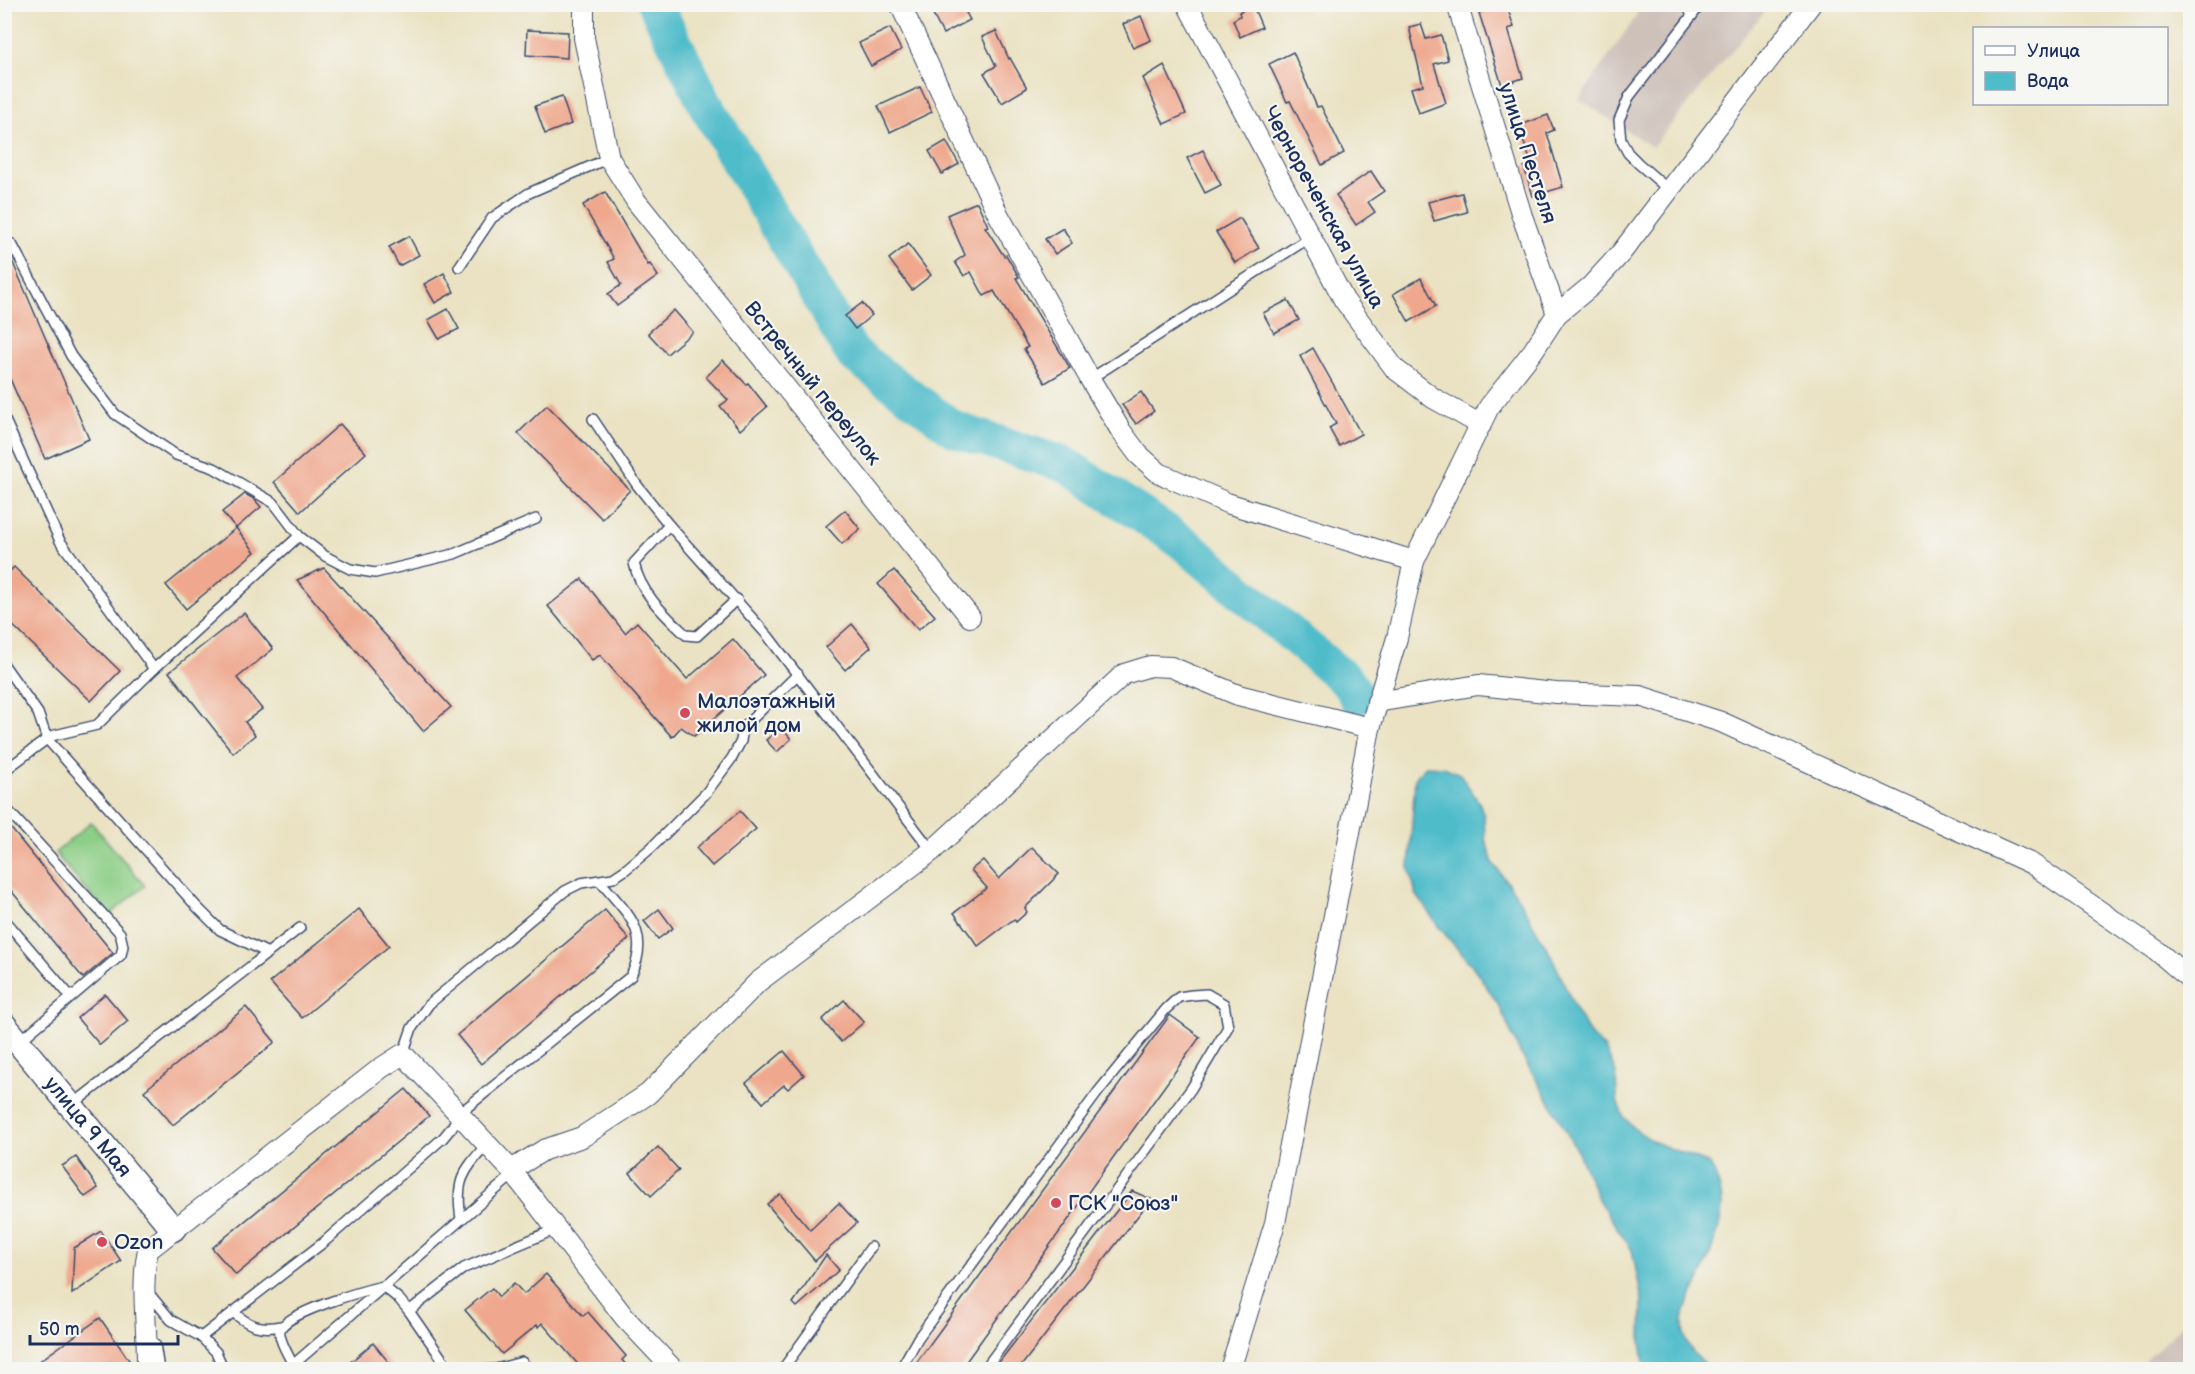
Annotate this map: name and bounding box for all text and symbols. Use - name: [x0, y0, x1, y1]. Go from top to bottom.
- legend: [1973, 27, 2168, 105]
- text: Улица: [2027, 41, 2081, 62]
- text: Вода: [2027, 71, 2069, 92]
- street label: улица Пестеля: [1493, 80, 1562, 227]
- street label: Чернореченская улица: [1258, 102, 1390, 313]
- street label: Встречный переулок: [739, 296, 886, 470]
- place label: Малоэтажный жилой дом: [697, 689, 836, 738]
- marker: Малоэтажный жилой дом: [678, 706, 692, 720]
- street label: улица 9 Мая: [39, 1072, 137, 1182]
- place label: ГСК "Союз": [1068, 1191, 1178, 1216]
- marker: ГСК "Союз": [1049, 1196, 1063, 1210]
- place label: Ozon: [114, 1230, 163, 1255]
- marker: Ozon: [95, 1235, 109, 1249]
- scale bar: [30, 1308, 178, 1346]
- text: 50 m: [39, 1319, 80, 1340]

